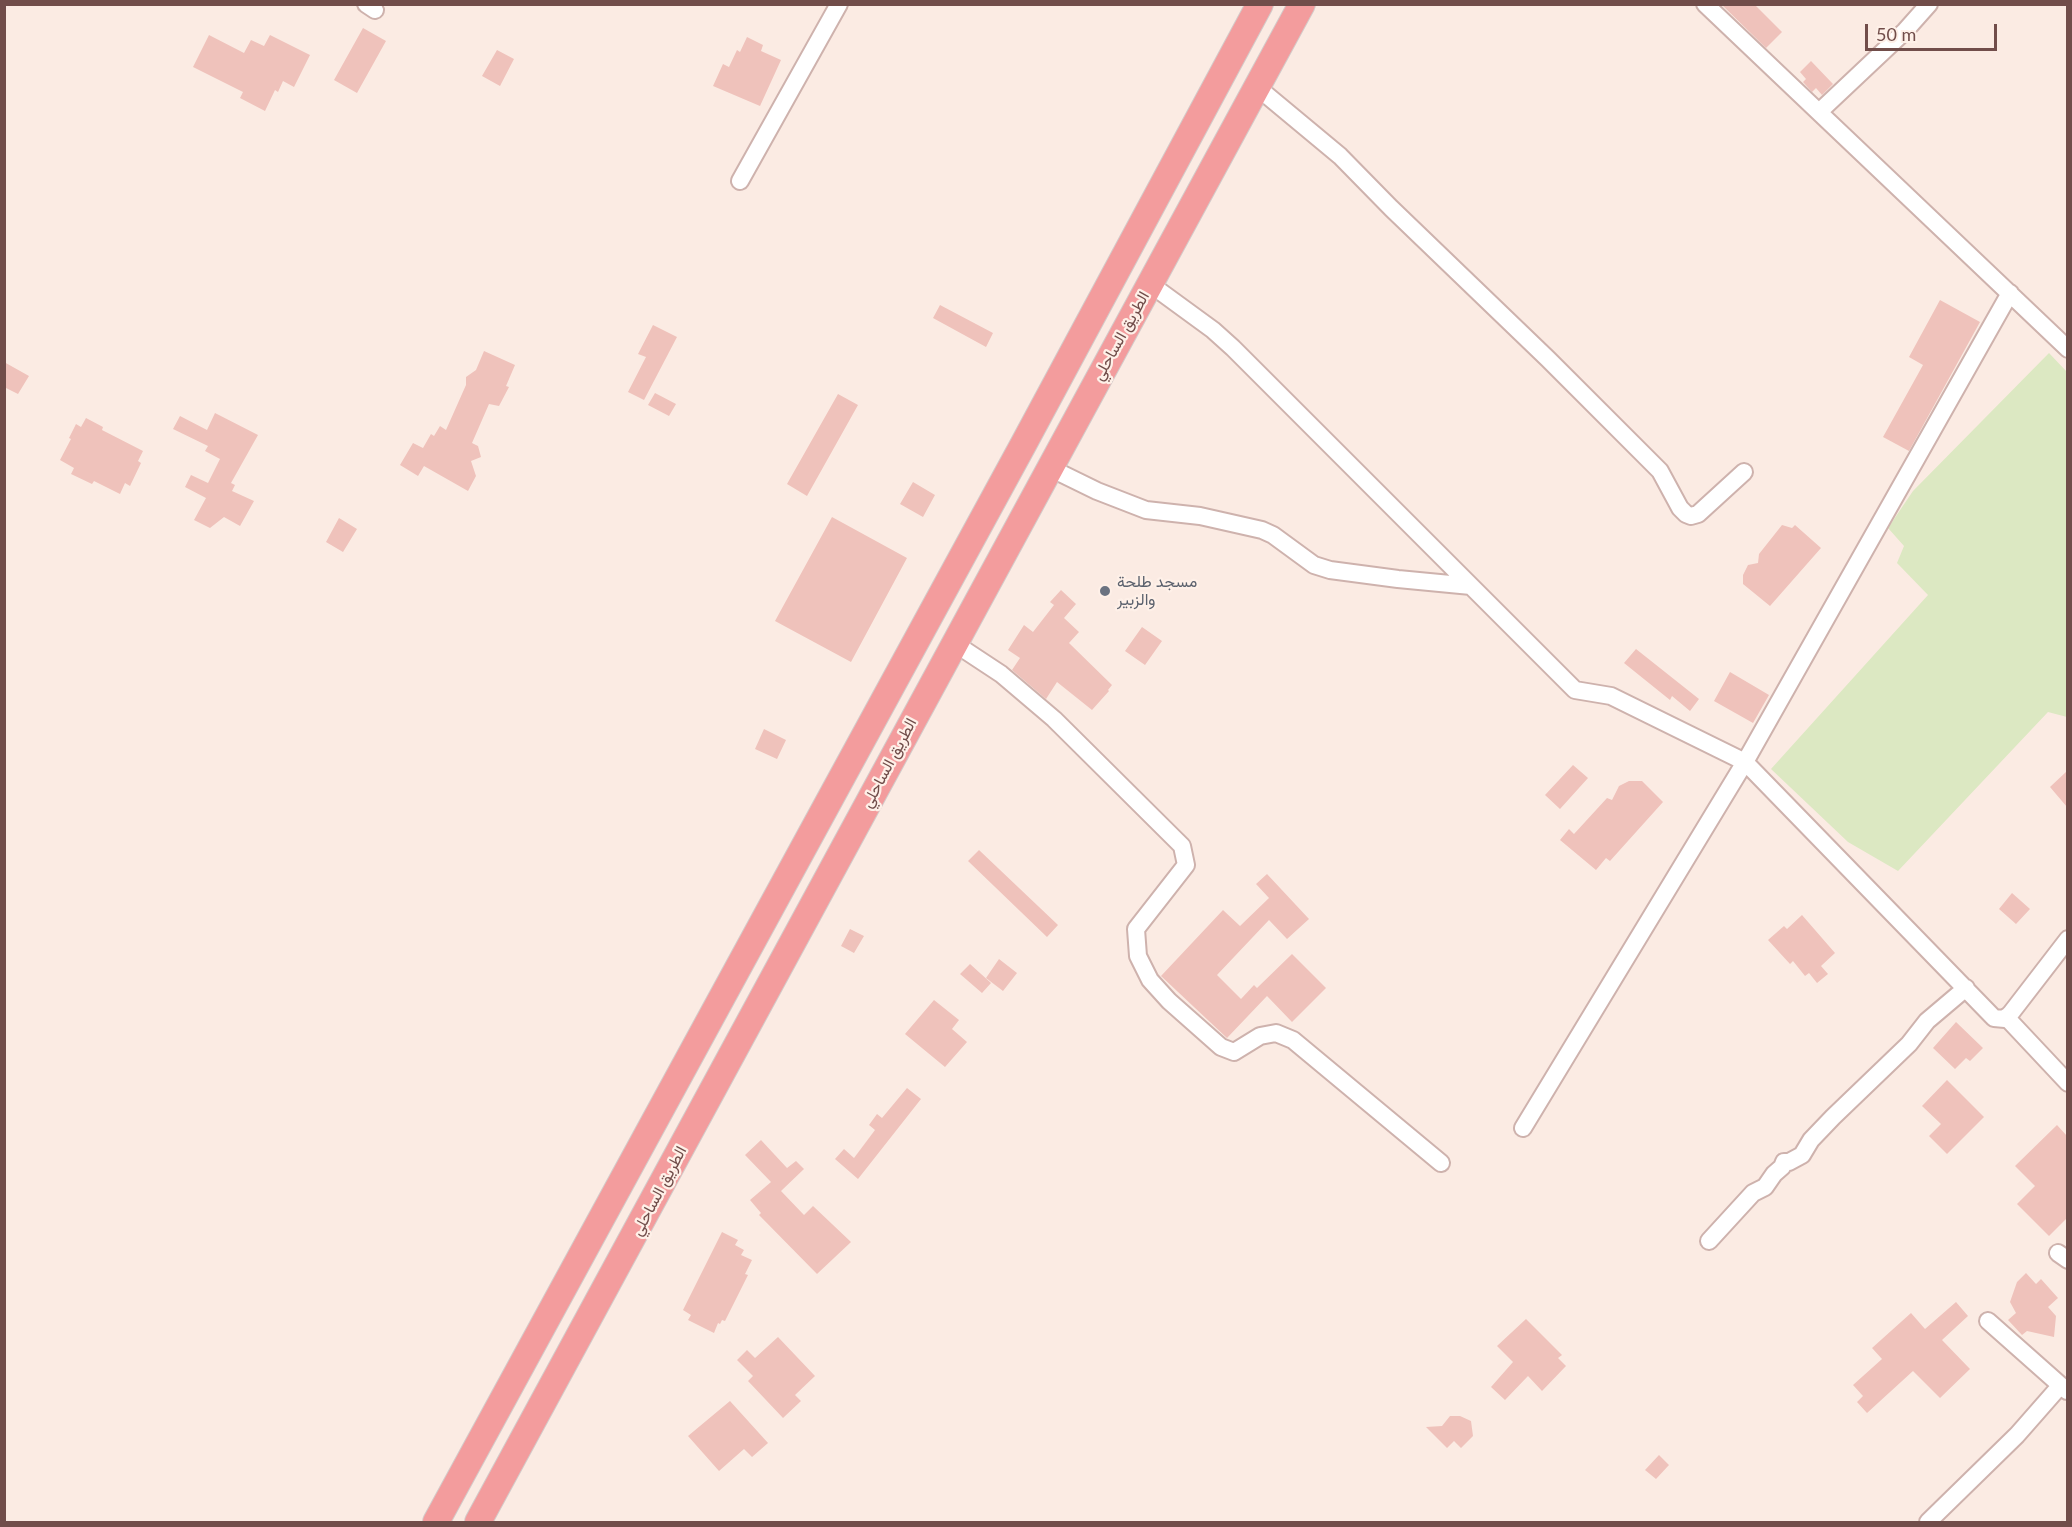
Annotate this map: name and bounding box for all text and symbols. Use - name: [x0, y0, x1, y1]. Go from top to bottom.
- scale bar: [1868, 12, 2000, 50]
- text: 50 m: [1876, 23, 1916, 45]
- street label: الطريق الساحلي: [1089, 288, 1153, 384]
- place label: مسجد طلحة والزبير: [1117, 572, 1197, 610]
- marker: مسجد طلحة والزبير: [1098, 584, 1112, 598]
- street label: الطريق الساحلي: [857, 715, 921, 811]
- street label: الطريق الساحلي: [627, 1143, 691, 1239]

